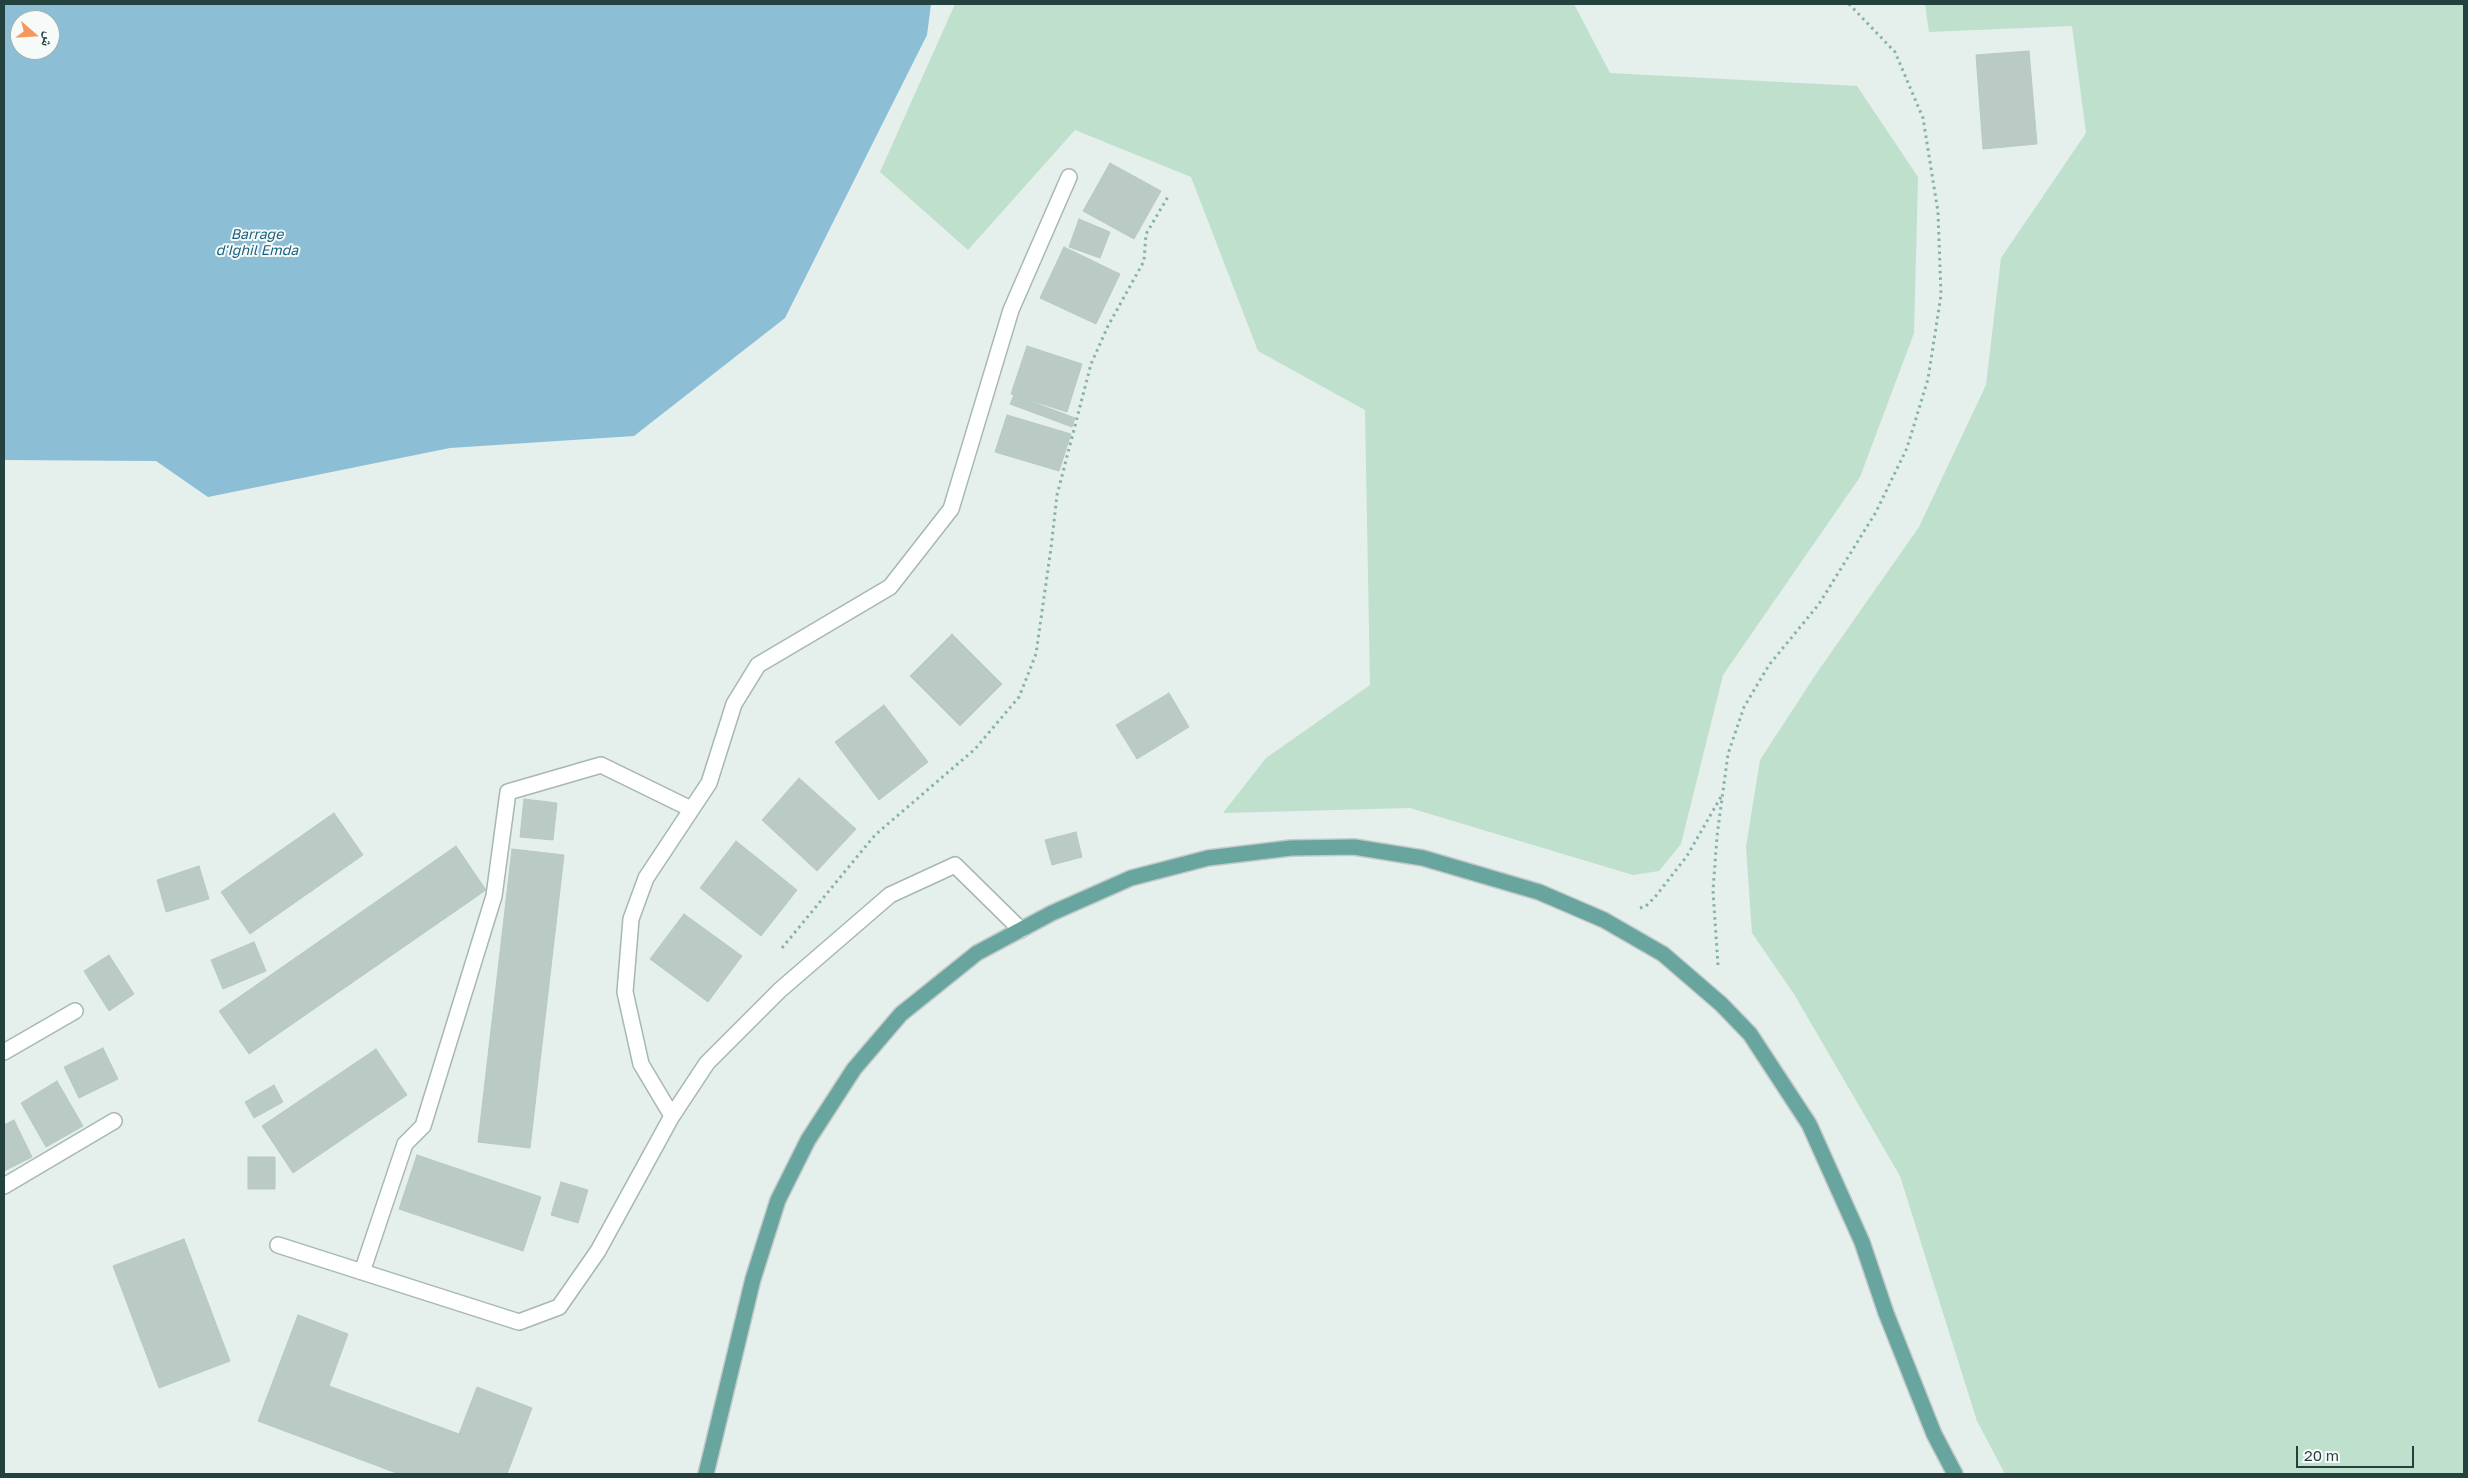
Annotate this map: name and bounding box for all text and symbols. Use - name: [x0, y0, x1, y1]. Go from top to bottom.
- north arrow: [10, 10, 60, 60]
- text: ش: [38, 30, 59, 50]
- water label: Barrage d'Ighil Emda: [216, 227, 298, 260]
- scale bar: [2298, 1436, 2416, 1468]
- text: 20 m: [2304, 1446, 2339, 1464]

